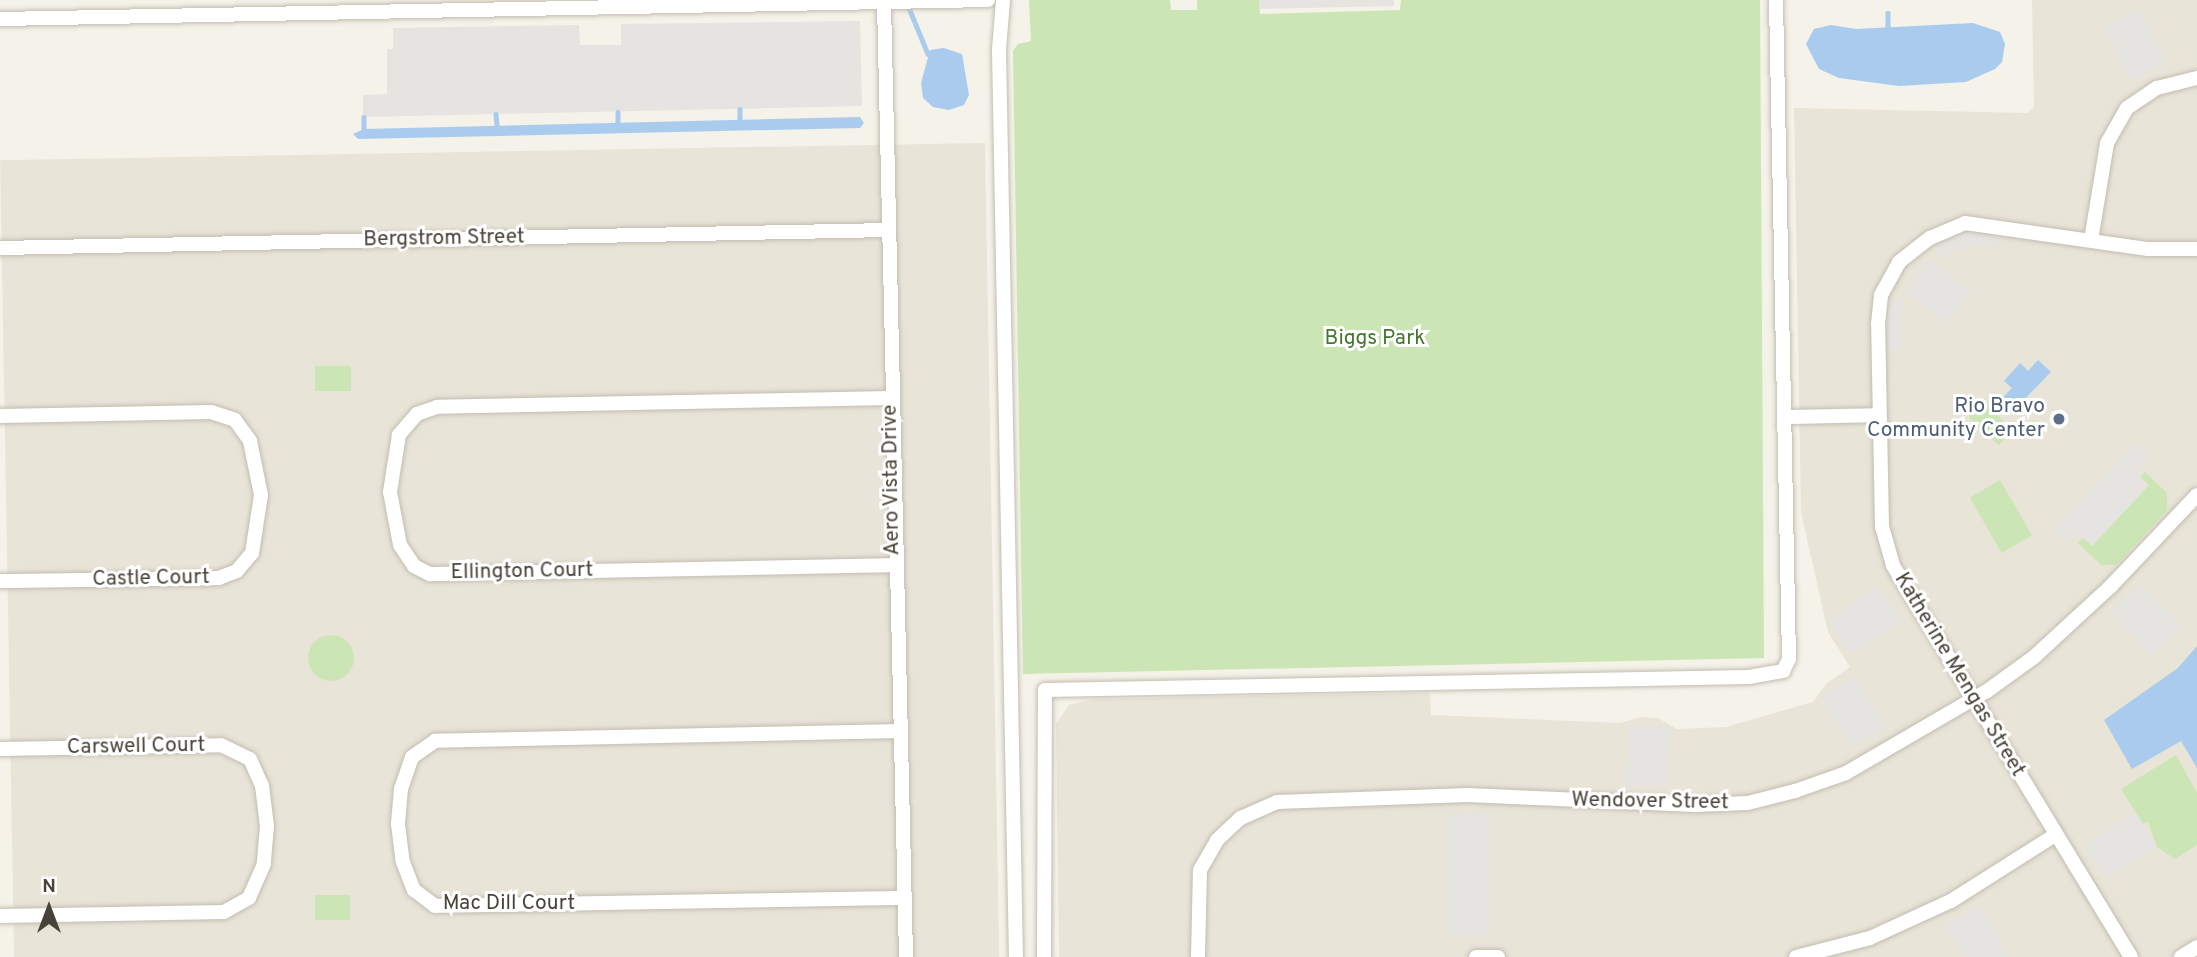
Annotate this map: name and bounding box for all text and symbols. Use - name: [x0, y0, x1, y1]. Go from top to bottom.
- street label: Bergstrom Street: [363, 225, 525, 253]
- park label: Biggs Park: [1325, 326, 1425, 352]
- place label: Rio Bravo Community Center: [1867, 394, 2045, 444]
- street label: Aero Vista Drive: [878, 404, 906, 556]
- marker: Rio Bravo Community Center: [2051, 411, 2067, 427]
- street label: Ellington Court: [450, 558, 594, 586]
- street label: Castle Court: [92, 565, 210, 593]
- street label: Katherine Mengas Street: [1888, 568, 2030, 782]
- street label: Carswell Court: [67, 733, 205, 761]
- street label: Wendover Street: [1571, 788, 1729, 816]
- north arrow: [14, 873, 84, 943]
- text: N: [42, 875, 56, 899]
- street label: Mac Dill Court: [443, 891, 575, 917]

